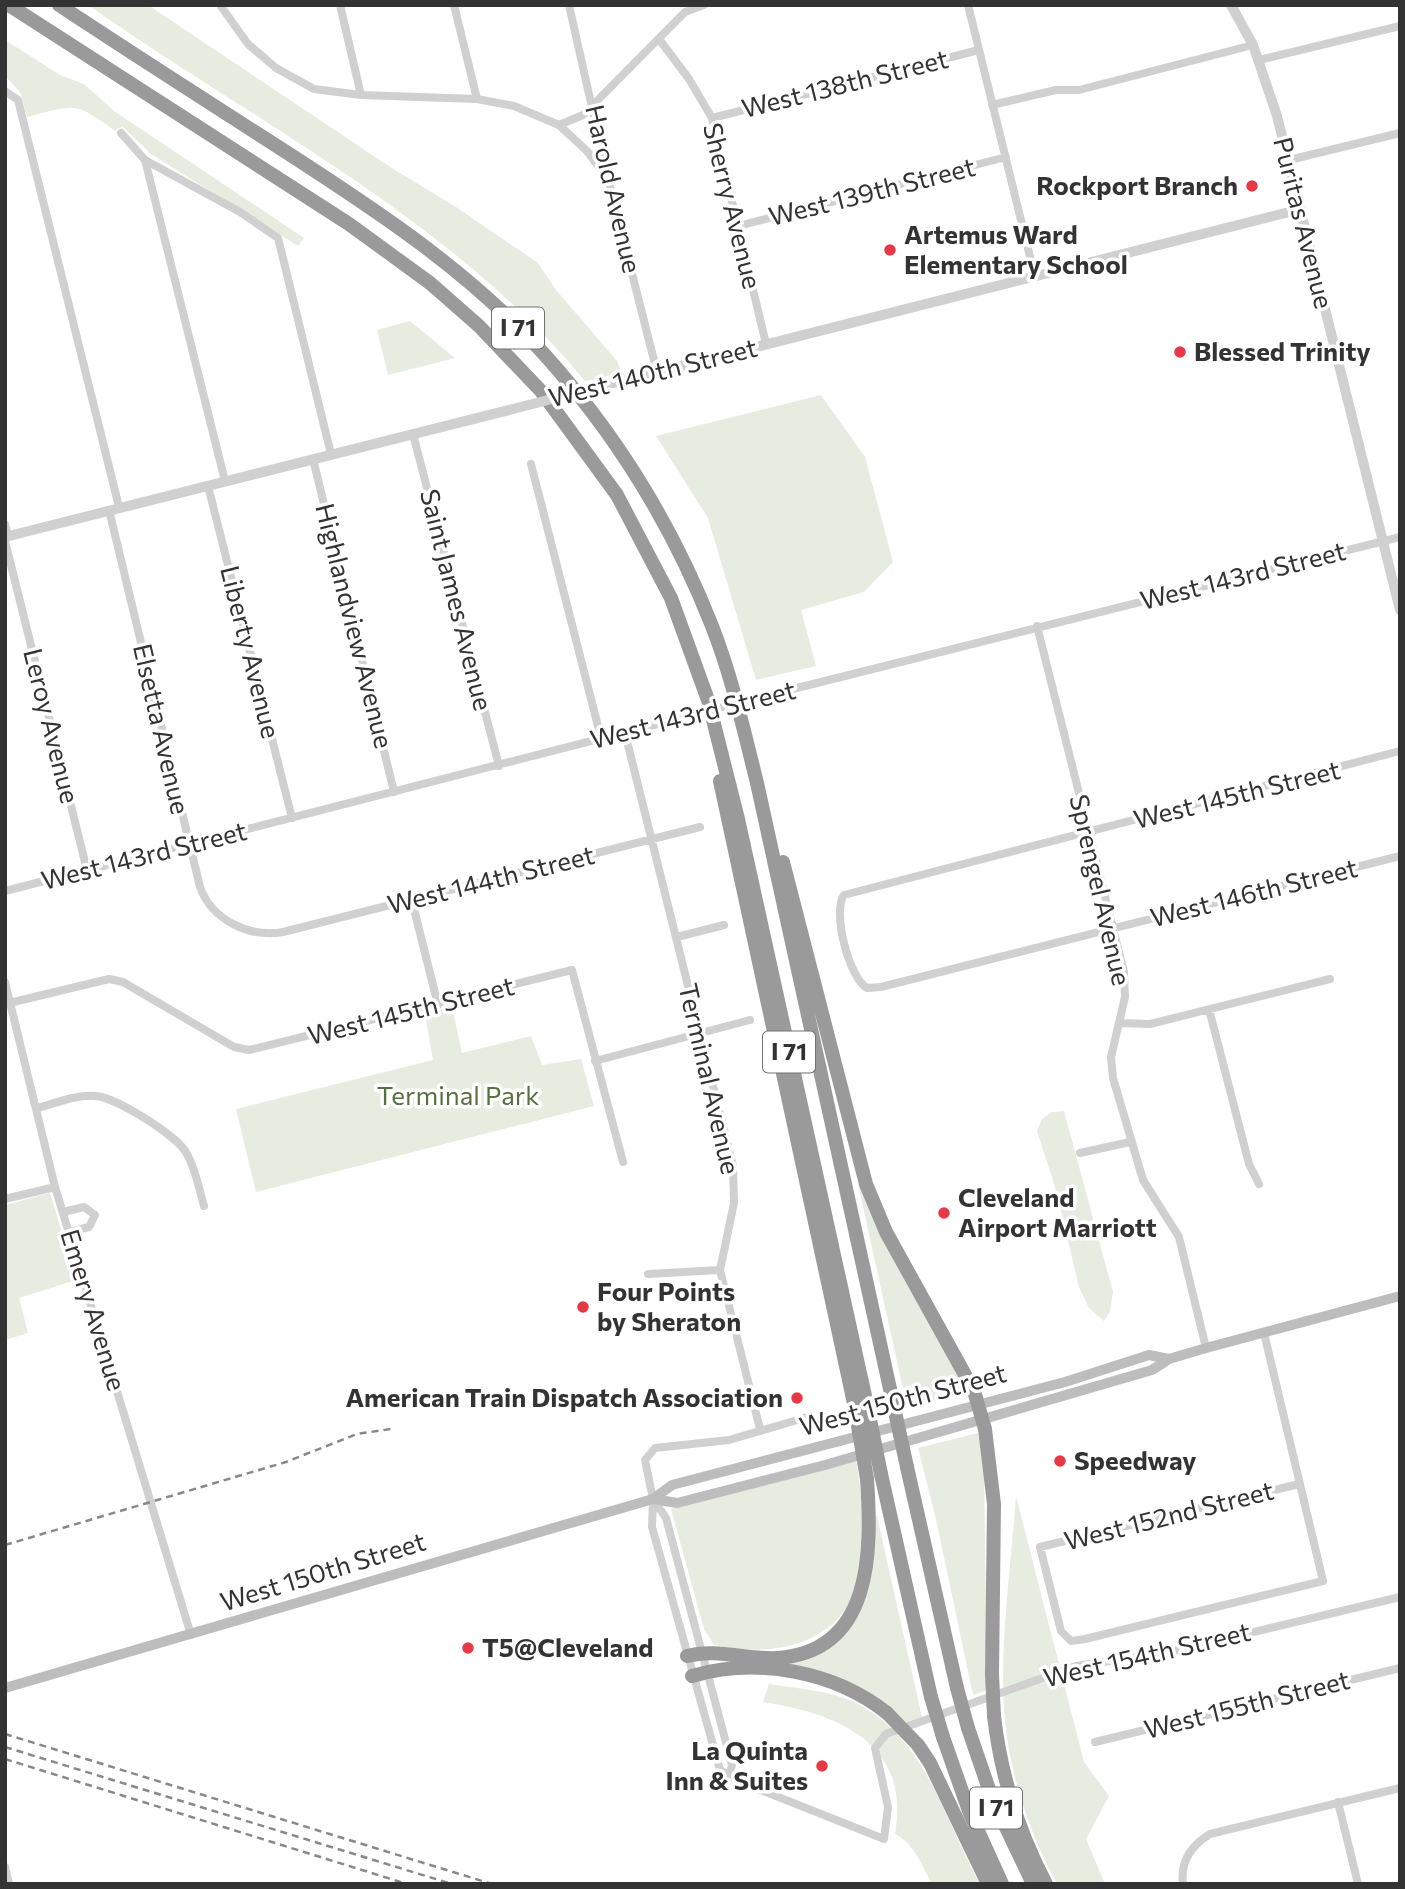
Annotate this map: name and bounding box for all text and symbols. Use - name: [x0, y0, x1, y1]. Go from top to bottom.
- street label: West 138th Street: [738, 42, 951, 123]
- street label: Harold Avenue: [580, 101, 649, 276]
- street label: Sherry Avenue: [698, 120, 769, 292]
- street label: Puritas Avenue: [1268, 134, 1341, 312]
- street label: West 139th Street: [765, 150, 978, 231]
- place label: Rockport Branch: [1036, 169, 1238, 200]
- marker: Rockport Branch: [1244, 178, 1260, 194]
- place label: Artemus Ward Elementary School: [904, 218, 1128, 279]
- marker: Artemus Ward Elementary School: [882, 242, 898, 258]
- road number: I 71: [492, 307, 544, 348]
- street label: West 140th Street: [545, 331, 760, 412]
- place label: Blessed Trinity: [1194, 335, 1371, 366]
- marker: Blessed Trinity: [1172, 344, 1188, 360]
- street label: Saint James Avenue: [415, 486, 500, 714]
- street label: Highlandview Avenue: [310, 500, 401, 751]
- street label: West 143rd Street: [1137, 534, 1349, 615]
- street label: Liberty Avenue: [215, 562, 288, 741]
- street label: Elsetta Avenue: [128, 640, 197, 817]
- street label: Leroy Avenue: [18, 645, 87, 806]
- street label: West 143rd Street: [587, 673, 799, 754]
- street label: West 145th Street: [1130, 753, 1343, 834]
- street label: Sprengel Avenue: [1064, 791, 1138, 988]
- street label: West 143rd Street: [38, 814, 250, 895]
- street label: West 144th Street: [384, 838, 597, 919]
- street label: West 146th Street: [1147, 851, 1360, 932]
- street label: West 145th Street: [304, 969, 517, 1050]
- street label: Terminal Avenue: [673, 980, 747, 1177]
- road number: I 71: [763, 1032, 815, 1072]
- park label: Terminal Park: [377, 1079, 539, 1110]
- place label: Cleveland Airport Marriott: [958, 1181, 1157, 1242]
- marker: Cleveland Airport Marriott: [936, 1205, 952, 1221]
- street label: Emery Avenue: [55, 1225, 134, 1394]
- place label: Four Points by Sheraton: [597, 1275, 741, 1336]
- marker: Four Points by Sheraton: [575, 1299, 591, 1315]
- street label: West 150th Street: [796, 1356, 1009, 1441]
- place label: American Train Dispatch Association: [345, 1381, 783, 1412]
- marker: American Train Dispatch Association: [789, 1390, 805, 1406]
- place label: Speedway: [1074, 1444, 1197, 1475]
- marker: Speedway: [1052, 1453, 1068, 1469]
- street label: West 152nd Street: [1061, 1474, 1277, 1556]
- street label: West 150th Street: [216, 1525, 429, 1617]
- street label: West 154th Street: [1040, 1615, 1253, 1692]
- place label: T5@Cleveland: [482, 1631, 654, 1662]
- marker: T5@Cleveland: [460, 1640, 476, 1656]
- street label: West 155th Street: [1141, 1663, 1353, 1744]
- place label: La Quinta Inn & Suites: [666, 1734, 808, 1795]
- marker: La Quinta Inn & Suites: [814, 1758, 830, 1774]
- road number: I 71: [970, 1788, 1022, 1828]

